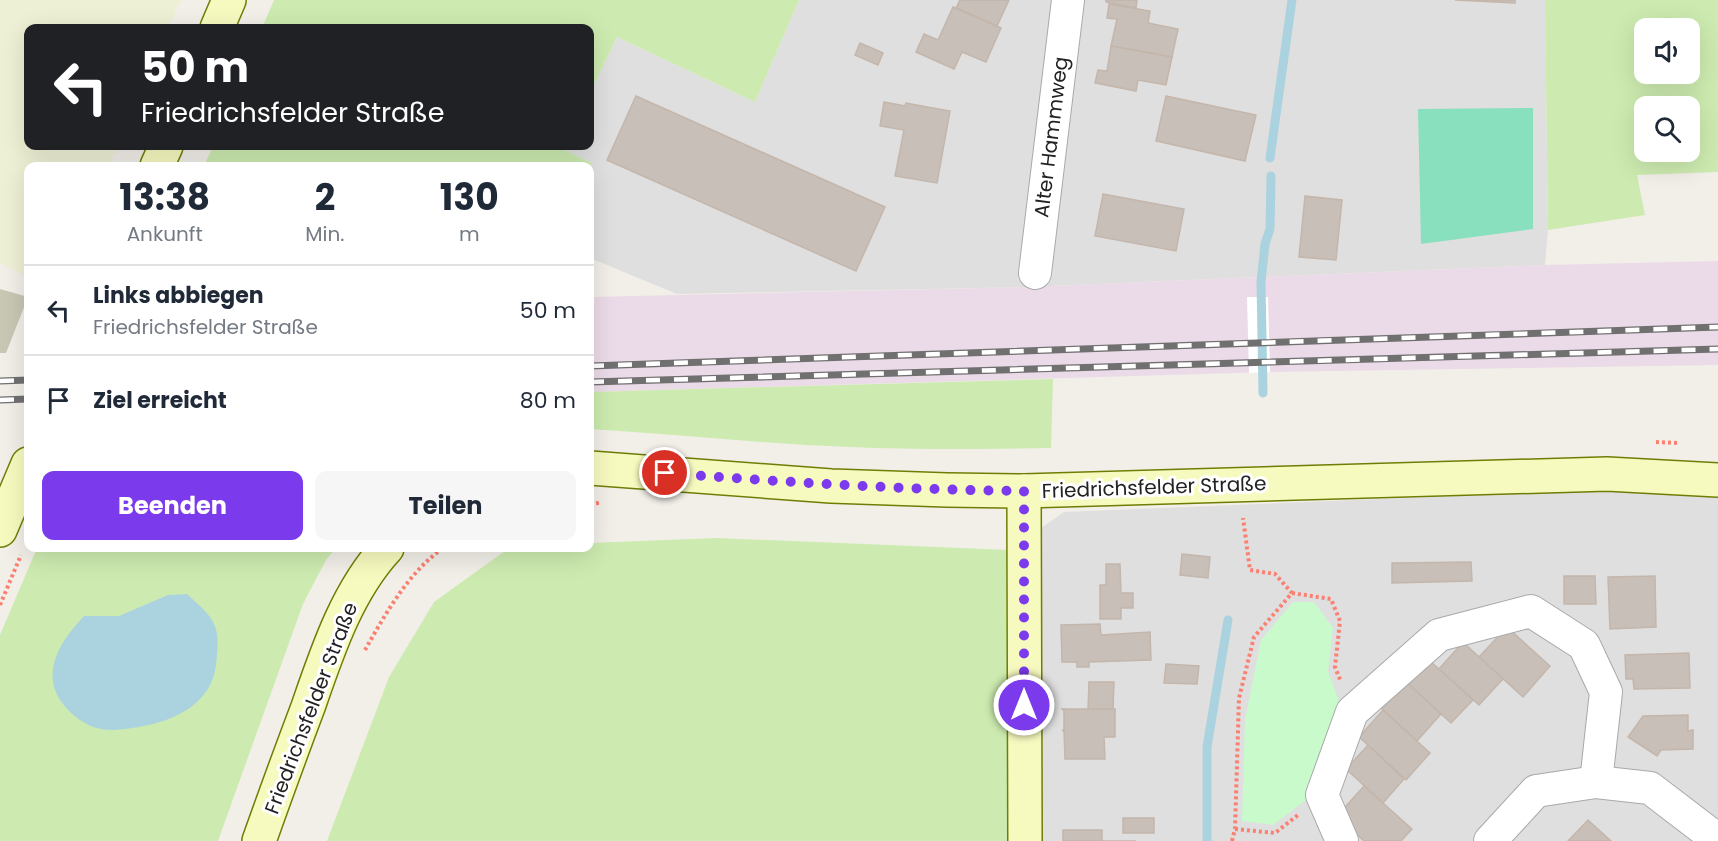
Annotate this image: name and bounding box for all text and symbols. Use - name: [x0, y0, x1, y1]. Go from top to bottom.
- map controls: [1634, 18, 1700, 162]
- button: sound: [1634, 18, 1700, 84]
- text: 50 m: [141, 38, 249, 97]
- icon: left: [42, 48, 120, 126]
- street label: Alter Hammweg: [1027, 55, 1075, 219]
- text: Friedrichsfelder Straße: [141, 94, 444, 131]
- button: search: [1634, 96, 1700, 162]
- text: 13:38: [119, 172, 210, 223]
- text: 2: [315, 172, 335, 223]
- text: 130: [440, 172, 499, 223]
- text: Ankunft: [127, 220, 203, 248]
- text: Min.: [305, 220, 344, 248]
- text: m: [459, 220, 480, 248]
- text: Links abbiegen: [93, 280, 264, 311]
- icon: left: [42, 294, 75, 327]
- text: 50 m: [520, 295, 576, 326]
- text: Friedrichsfelder Straße: [93, 313, 318, 341]
- icon: arrive: [42, 384, 75, 417]
- text: Ziel erreicht: [93, 385, 227, 416]
- text: 80 m: [520, 385, 576, 416]
- pin: [639, 447, 690, 498]
- icon: arrive: [648, 456, 681, 489]
- street label: Friedrichsfelder Straße: [1041, 469, 1267, 505]
- button: Beenden: [42, 471, 303, 540]
- button: Teilen: [315, 471, 576, 540]
- street label: Friedrichsfelder Straße: [258, 598, 364, 818]
- position arrow: [992, 673, 1056, 737]

